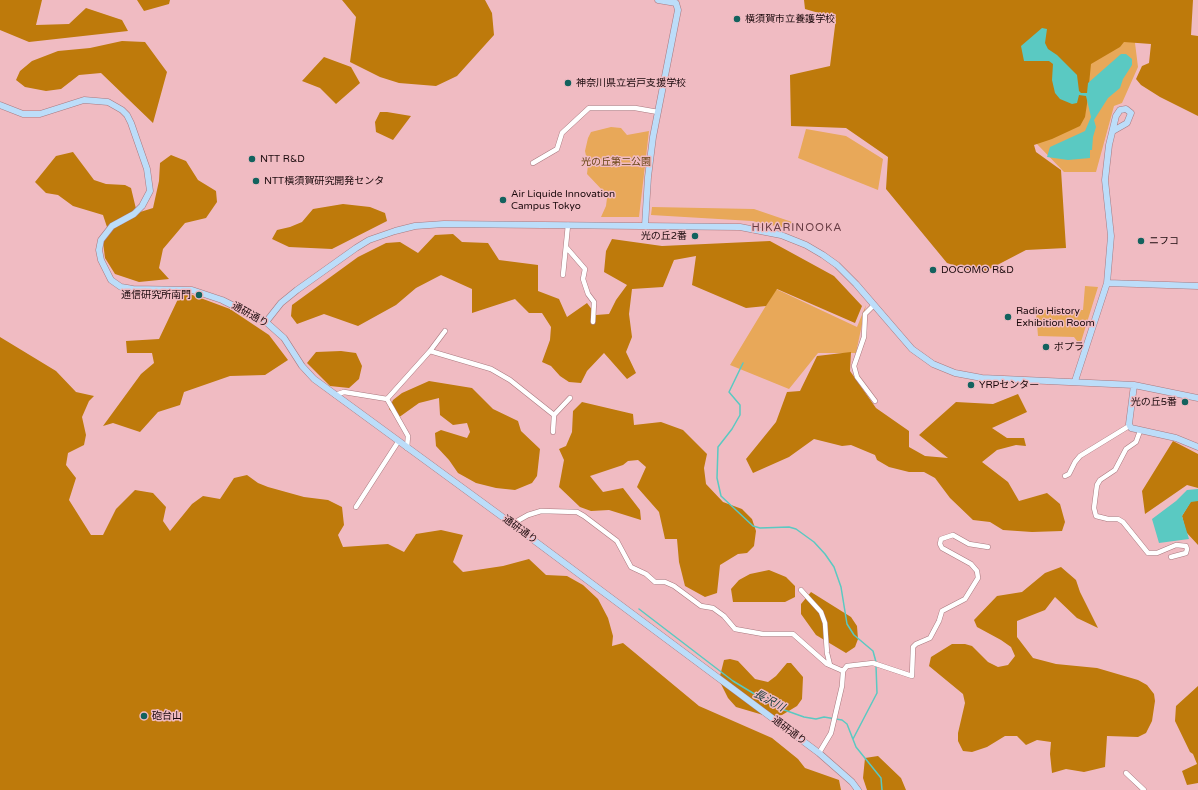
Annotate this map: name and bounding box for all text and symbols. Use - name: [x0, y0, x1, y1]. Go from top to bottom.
- place label: 横須賀市立養護学校: [745, 13, 835, 25]
- marker: 横須賀市立養護学校: [732, 14, 742, 24]
- place label: 神奈川県立岩戸支援学校: [576, 77, 686, 89]
- marker: 神奈川県立岩戸支援学校: [563, 78, 573, 88]
- place label: NTT R&D: [260, 153, 305, 165]
- marker: NTT R&D: [247, 154, 257, 164]
- park label: 光の丘第二公園: [581, 156, 651, 168]
- place label: NTT横須賀研究開発センタ: [264, 175, 384, 187]
- marker: NTT横須賀研究開発センタ: [251, 176, 261, 186]
- place label: Air Liquide Innovation Campus Tokyo: [511, 188, 615, 212]
- marker: Air Liquide Innovation Campus Tokyo: [498, 195, 508, 205]
- district label: HIKARINOOKA: [752, 221, 842, 235]
- place label: 光の丘2番: [641, 230, 687, 242]
- marker: 光の丘2番: [690, 231, 700, 241]
- place label: ニフコ: [1149, 235, 1179, 247]
- marker: ニフコ: [1136, 236, 1146, 246]
- place label: DOCOMO R&D: [941, 264, 1014, 276]
- marker: DOCOMO R&D: [928, 265, 938, 275]
- place label: 通信研究所南門: [121, 289, 191, 301]
- marker: 通信研究所南門: [194, 290, 204, 300]
- street label: 通研通り: [230, 300, 270, 330]
- place label: Radio History Exhibition Room: [1016, 305, 1095, 328]
- marker: Radio History Exhibition Room: [1003, 312, 1013, 322]
- place label: ポプラ: [1054, 341, 1084, 353]
- marker: ポプラ: [1041, 342, 1051, 352]
- place label: YRPセンター: [979, 379, 1039, 391]
- marker: YRPセンター: [966, 380, 976, 390]
- place label: 光の丘5番: [1131, 396, 1177, 408]
- marker: 光の丘5番: [1180, 397, 1190, 407]
- street label: 通研通り: [500, 513, 540, 547]
- water label: 長沢川: [751, 687, 787, 715]
- place label: 砲台山: [152, 710, 182, 722]
- marker: 砲台山: [139, 711, 149, 721]
- street label: 通研通り: [769, 714, 809, 748]

